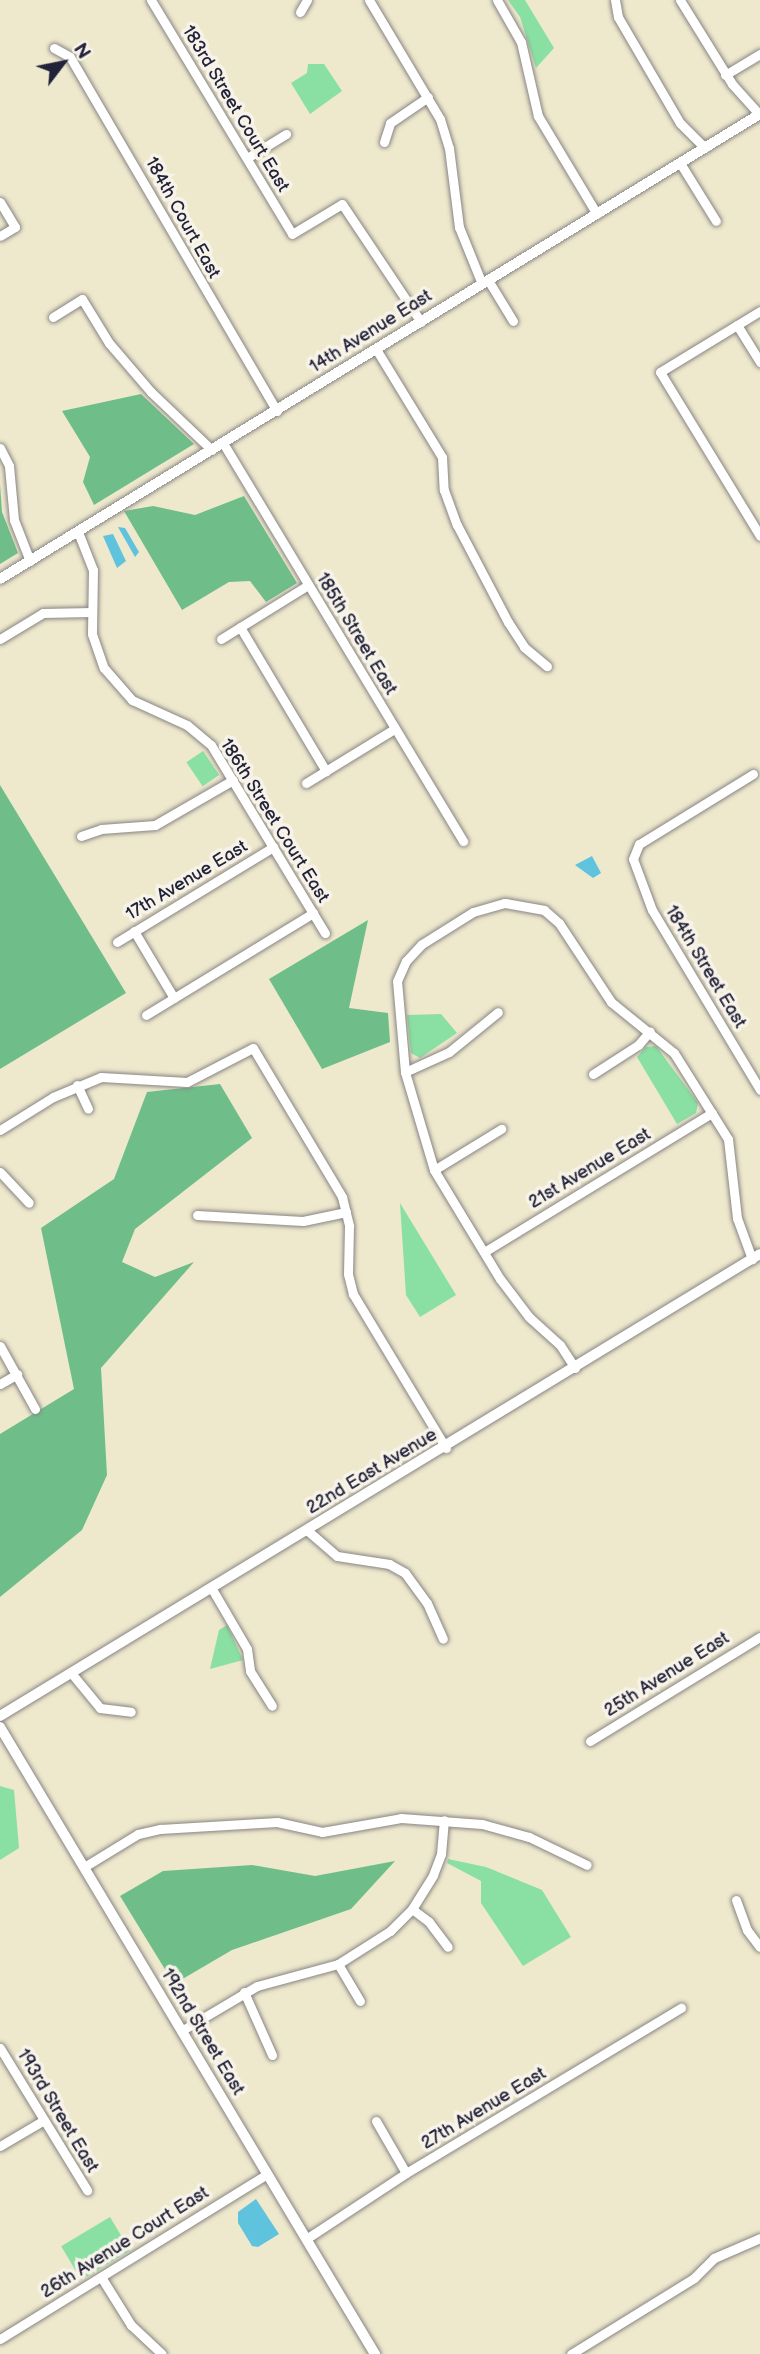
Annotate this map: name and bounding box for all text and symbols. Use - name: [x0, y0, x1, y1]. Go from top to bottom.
- street label: 183rd Street Court East: [177, 22, 293, 196]
- north arrow: [28, 28, 98, 98]
- text: N: [68, 39, 95, 64]
- street label: 184th Court East: [140, 154, 224, 282]
- street label: 14th Avenue East: [306, 286, 436, 378]
- street label: 185th Street East: [311, 569, 401, 699]
- street label: 186th Street Court East: [215, 735, 333, 907]
- street label: 17th Avenue East: [122, 836, 252, 926]
- street label: 184th Street East: [660, 902, 750, 1032]
- street label: 21st Avenue East: [525, 1124, 655, 1214]
- street label: 22nd East Avenue: [303, 1425, 441, 1519]
- street label: 25th Avenue East: [601, 1628, 733, 1722]
- street label: 192nd Street East: [156, 1965, 248, 2099]
- street label: 193rd Street East: [12, 2045, 102, 2177]
- street label: 27th Avenue East: [418, 2063, 550, 2155]
- street label: 26th Avenue Court East: [37, 2183, 213, 2303]

